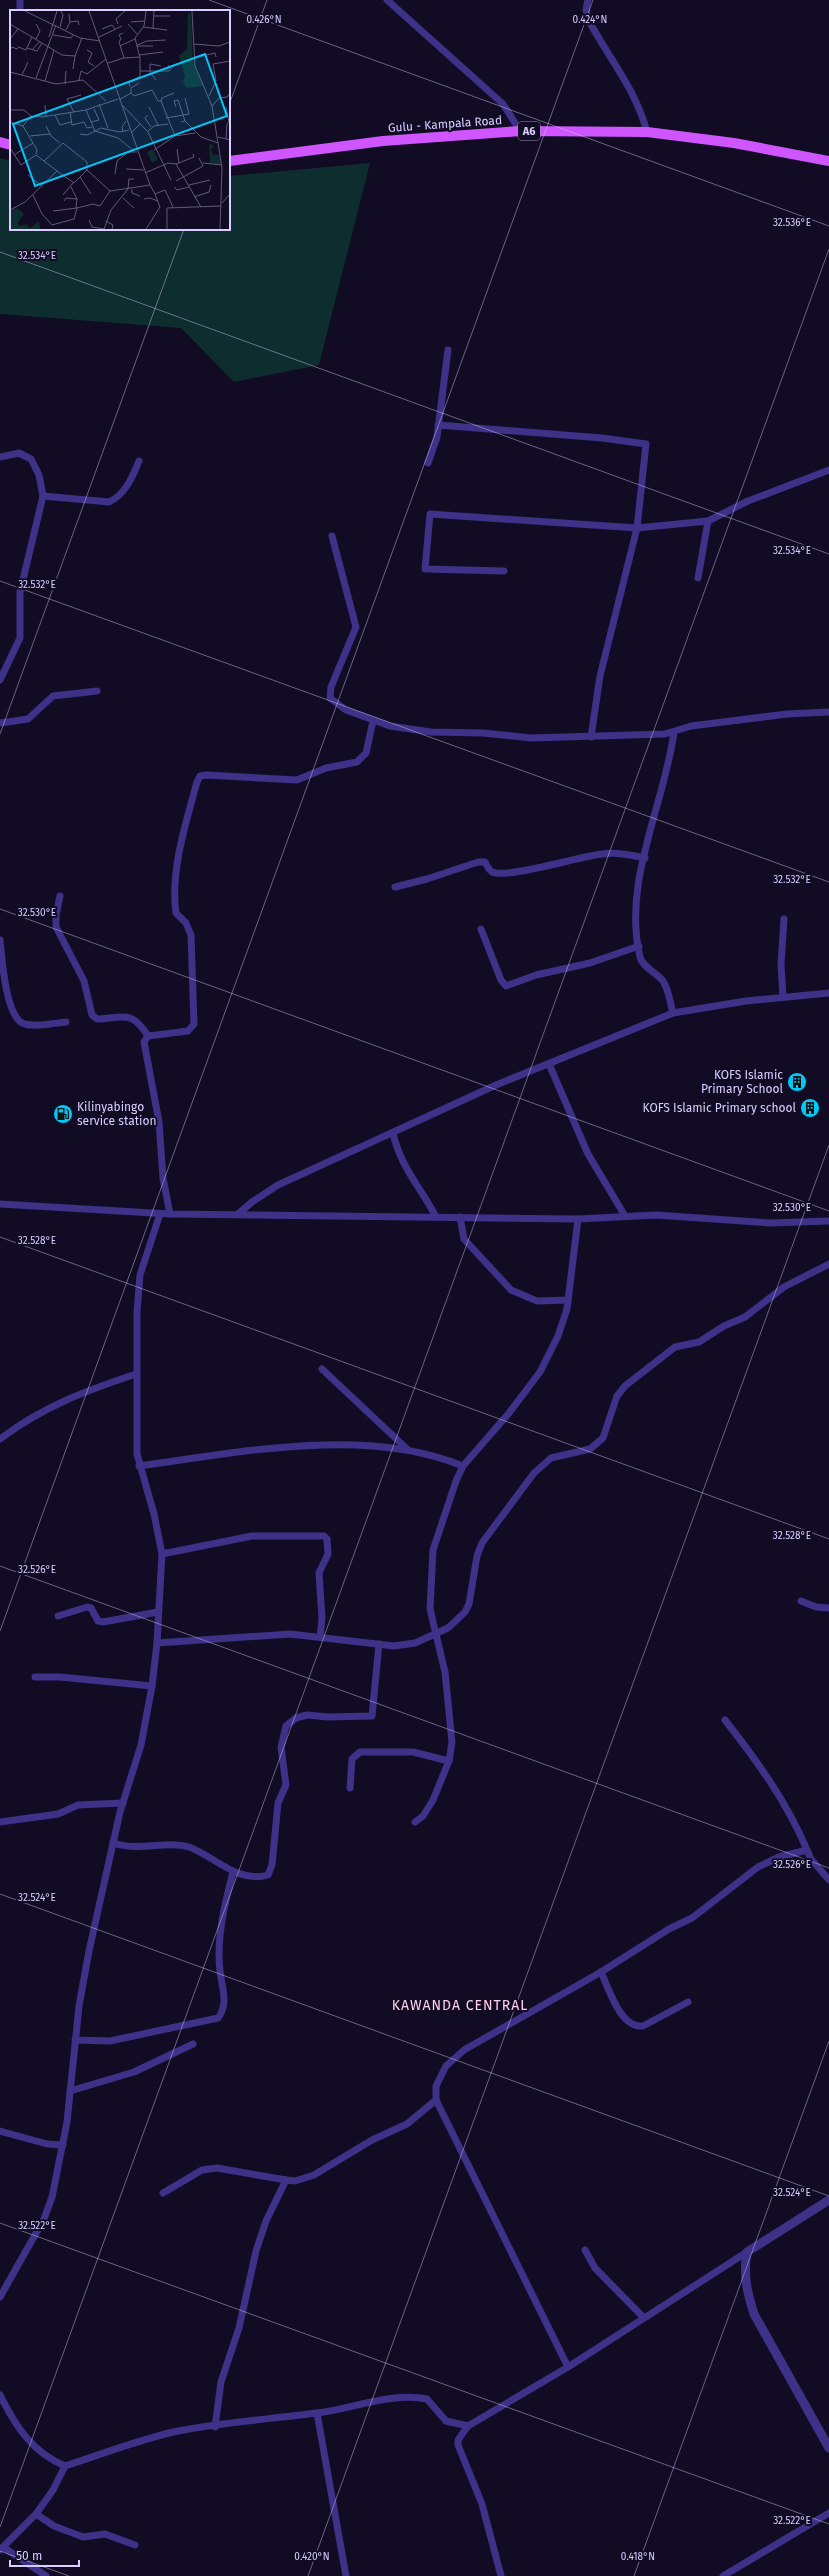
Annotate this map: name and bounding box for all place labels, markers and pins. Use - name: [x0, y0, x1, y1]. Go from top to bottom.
- place label: KOFS Islamic Primary School: [701, 1068, 783, 1096]
- building icon: KOFS Islamic Primary School: [786, 1071, 808, 1093]
- building icon: KOFS Islamic Primary school: [799, 1097, 821, 1119]
- place label: Kilinyabingo service station: [77, 1100, 156, 1128]
- place label: KOFS Islamic Primary school: [643, 1101, 796, 1115]
- fuel station icon: Kilinyabingo service station: [52, 1103, 74, 1125]

